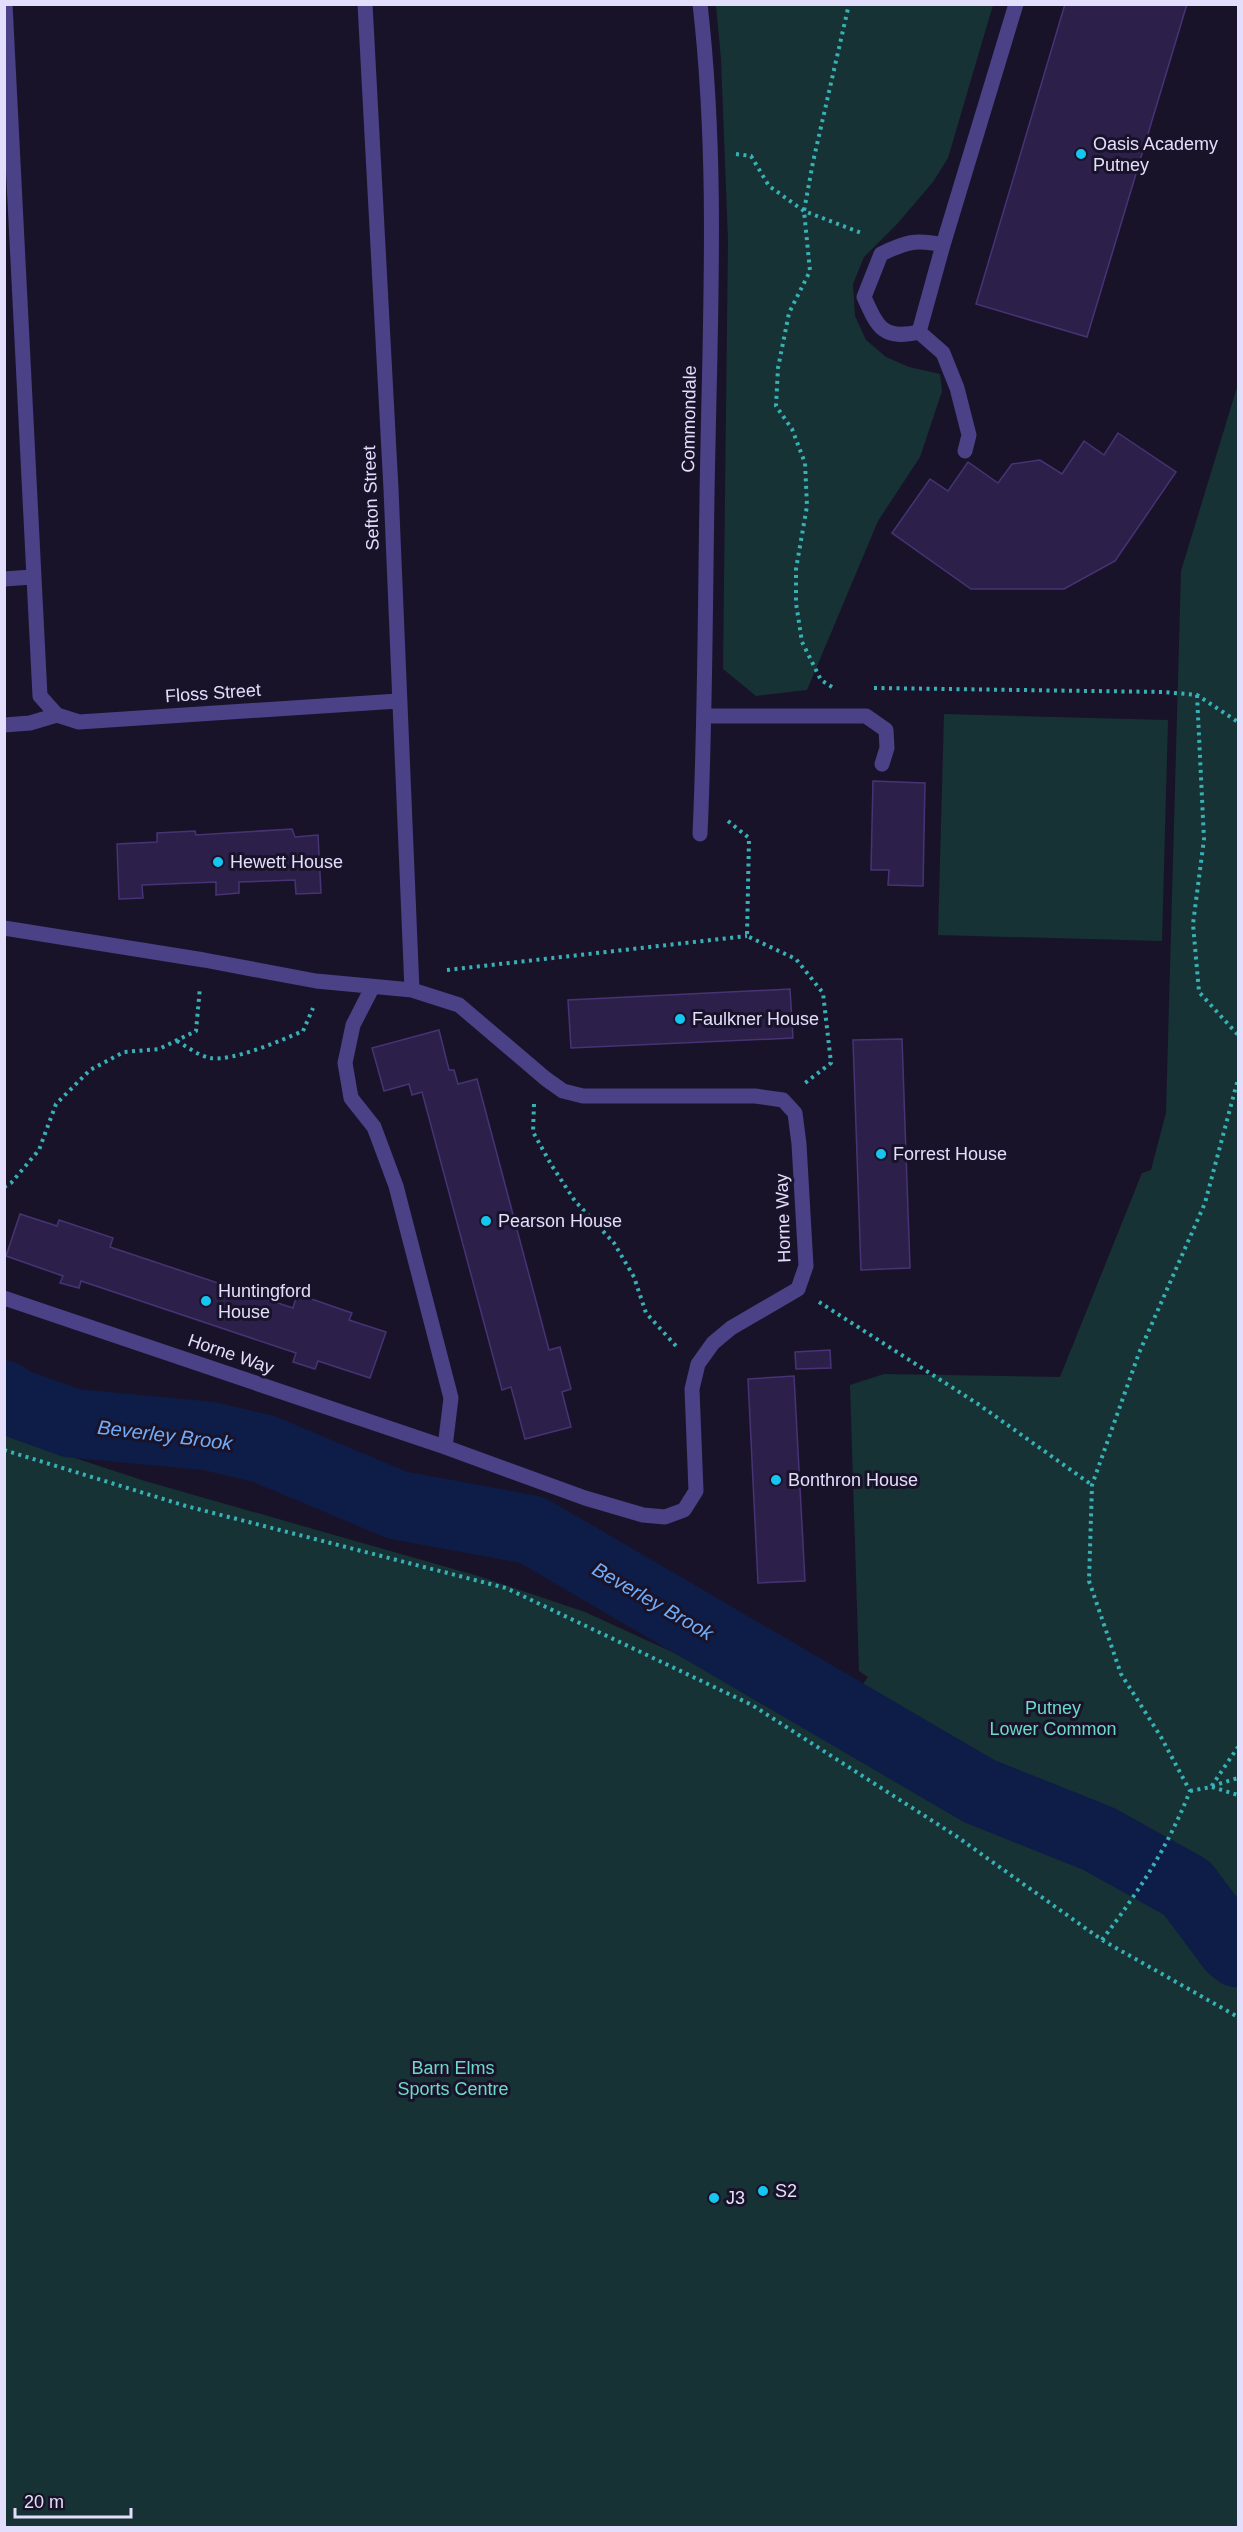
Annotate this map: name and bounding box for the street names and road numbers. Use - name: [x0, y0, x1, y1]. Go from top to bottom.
- street label: Commondale: [678, 365, 700, 473]
- street label: Sefton Street: [359, 445, 383, 551]
- street label: Floss Street: [164, 680, 262, 706]
- street label: Horne Way: [771, 1173, 795, 1263]
- street label: Horne Way: [185, 1330, 277, 1378]

